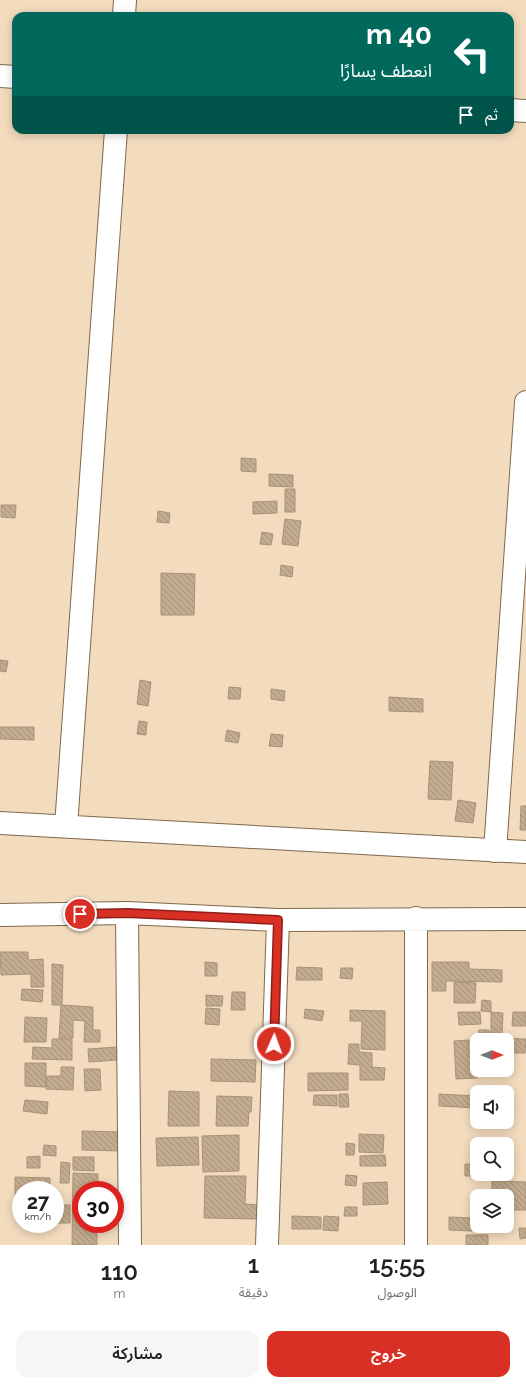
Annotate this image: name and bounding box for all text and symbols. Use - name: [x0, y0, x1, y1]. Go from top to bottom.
- text: 40 m: [366, 18, 432, 51]
- icon: left: [446, 28, 498, 80]
- text: انعطف يسارًا: [340, 60, 432, 81]
- icon: arrive: [455, 104, 477, 126]
- text: ثم: [485, 106, 498, 124]
- pin: [63, 897, 97, 931]
- icon: arrive: [69, 903, 91, 925]
- position arrow: [253, 1023, 295, 1065]
- north arrow: [470, 1033, 514, 1077]
- map controls: [470, 1033, 514, 1233]
- button: sound: [470, 1085, 514, 1129]
- button: search: [470, 1137, 514, 1181]
- speed limit sign: 30: [72, 1181, 124, 1233]
- button: layers: [470, 1189, 514, 1233]
- text: 27: [27, 1190, 49, 1214]
- text: km/h: [25, 1211, 51, 1222]
- text: 1: [248, 1250, 259, 1279]
- text: 15:55: [369, 1250, 425, 1279]
- text: 110: [101, 1257, 138, 1286]
- text: دقيقة: [239, 1285, 268, 1300]
- text: الوصول: [377, 1285, 417, 1300]
- text: m: [113, 1286, 125, 1301]
- button: مشاركة: [16, 1331, 259, 1377]
- button: خروج: [267, 1331, 510, 1377]

